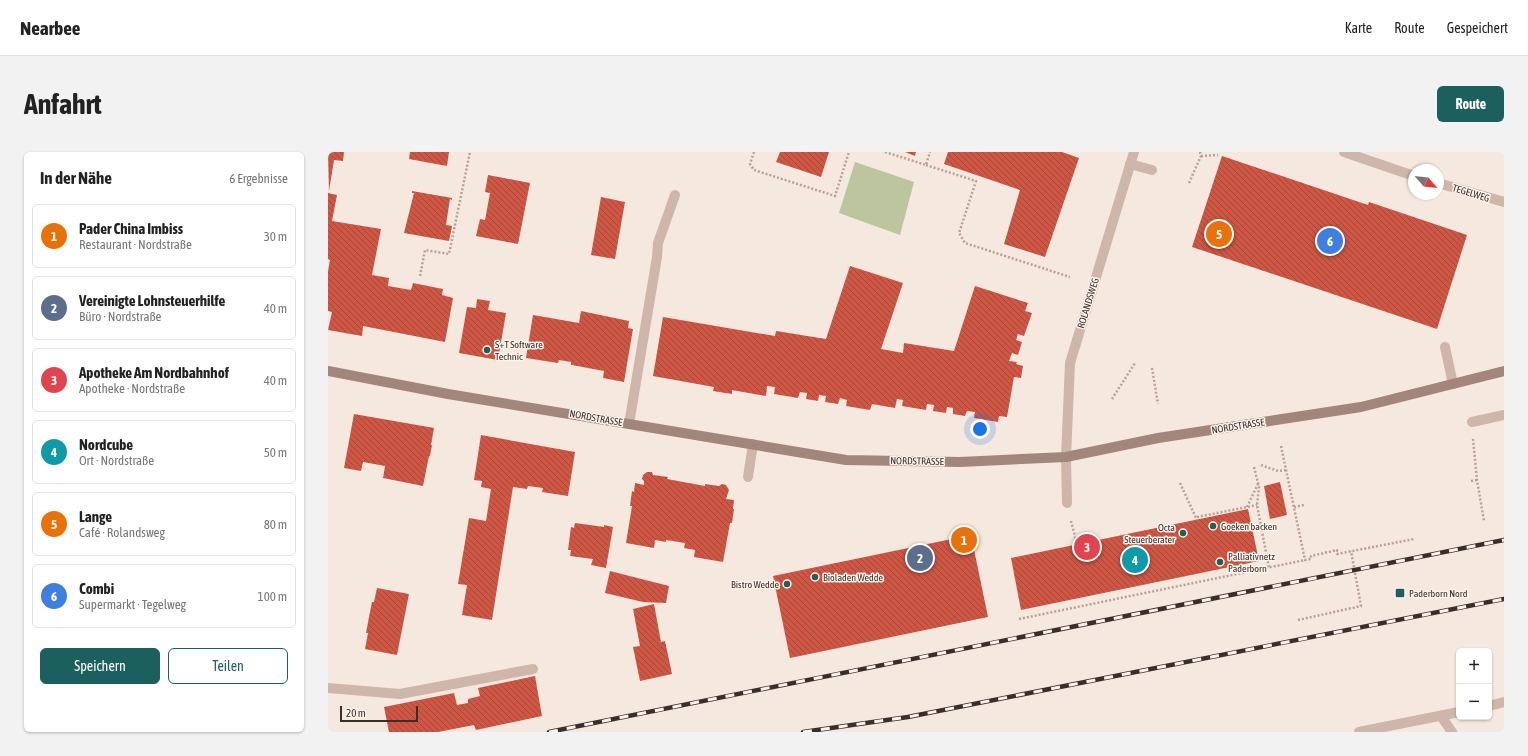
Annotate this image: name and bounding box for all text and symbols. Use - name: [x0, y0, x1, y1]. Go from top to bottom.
- text: Nearbee: [20, 17, 80, 39]
- text: Karte: [1345, 20, 1372, 36]
- text: Route: [1394, 20, 1425, 36]
- text: Gespeichert: [1447, 20, 1508, 36]
- button: Route: [1437, 86, 1504, 122]
- text: Anfahrt: [24, 88, 102, 120]
- north arrow: [1408, 164, 1444, 200]
- text: In der Nähe: [40, 168, 112, 188]
- text: 6 Ergebnisse: [229, 171, 288, 186]
- street label: TEGELWEG: [1451, 182, 1491, 204]
- pin: 5: [1206, 219, 1232, 249]
- text: Pader China Imbiss: [79, 220, 183, 237]
- pin: 6: [1317, 226, 1343, 256]
- text: 1: [51, 229, 57, 244]
- text: 30 m: [264, 229, 287, 244]
- text: Restaurant · Nordstraße: [79, 237, 192, 252]
- street label: ROLANDSWEG: [1075, 277, 1101, 329]
- text: Vereinigte Lohnsteuerhilfe: [79, 292, 225, 309]
- text: 2: [51, 301, 57, 316]
- text: 40 m: [264, 301, 287, 316]
- text: Büro · Nordstraße: [79, 309, 161, 324]
- place label: S+T Software Technic: [495, 339, 543, 362]
- marker: S+T Software Technic: [482, 345, 492, 355]
- text: Apotheke Am Nordbahnhof: [79, 364, 229, 381]
- text: 3: [51, 373, 57, 388]
- text: 40 m: [264, 373, 287, 388]
- text: Apotheke · Nordstraße: [79, 381, 185, 396]
- street label: NORDSTRASSE: [569, 408, 624, 428]
- street label: NORDSTRASSE: [1211, 416, 1266, 436]
- your location: [970, 419, 990, 439]
- text: Nordcube: [79, 436, 133, 453]
- text: 4: [51, 445, 57, 460]
- text: 50 m: [264, 445, 287, 460]
- text: Ort · Nordstraße: [79, 453, 154, 468]
- street label: NORDSTRASSE: [890, 455, 945, 467]
- text: Lange: [79, 508, 112, 525]
- text: 5: [51, 517, 57, 532]
- text: 80 m: [264, 517, 287, 532]
- marker: Goeken backen: [1208, 521, 1218, 531]
- place label: Goeken backen: [1221, 521, 1277, 532]
- place label: Octa Steuerberater: [1124, 522, 1176, 545]
- text: Café · Rolandsweg: [79, 525, 165, 540]
- pin: 1: [951, 525, 977, 555]
- marker: Octa Steuerberater: [1178, 528, 1188, 538]
- pin: 3: [1074, 532, 1100, 562]
- pin: 2: [907, 543, 933, 573]
- pin: 4: [1122, 545, 1148, 575]
- place label: Palliativnetz Paderborn: [1228, 551, 1275, 574]
- marker: Palliativnetz Paderborn: [1215, 557, 1225, 567]
- marker: Bioladen Wedde: [810, 572, 820, 582]
- place label: Bioladen Wedde: [823, 572, 883, 583]
- place label: Bistro Wedde: [731, 579, 779, 590]
- marker: Bistro Wedde: [782, 579, 792, 589]
- text: Combi: [79, 580, 114, 597]
- marker: Paderborn Nord: [1394, 587, 1406, 599]
- place label: Paderborn Nord: [1409, 588, 1468, 599]
- text: 6: [51, 589, 57, 604]
- text: 100 m: [258, 589, 287, 604]
- text: Supermarkt · Tegelweg: [79, 597, 186, 612]
- button: Speichern: [40, 648, 160, 684]
- button: Teilen: [168, 648, 288, 684]
- map controls: [1456, 648, 1492, 720]
- button: +: [1456, 648, 1492, 684]
- button: −: [1456, 684, 1492, 720]
- scale bar: [340, 704, 418, 723]
- text: 20 m: [346, 707, 366, 719]

